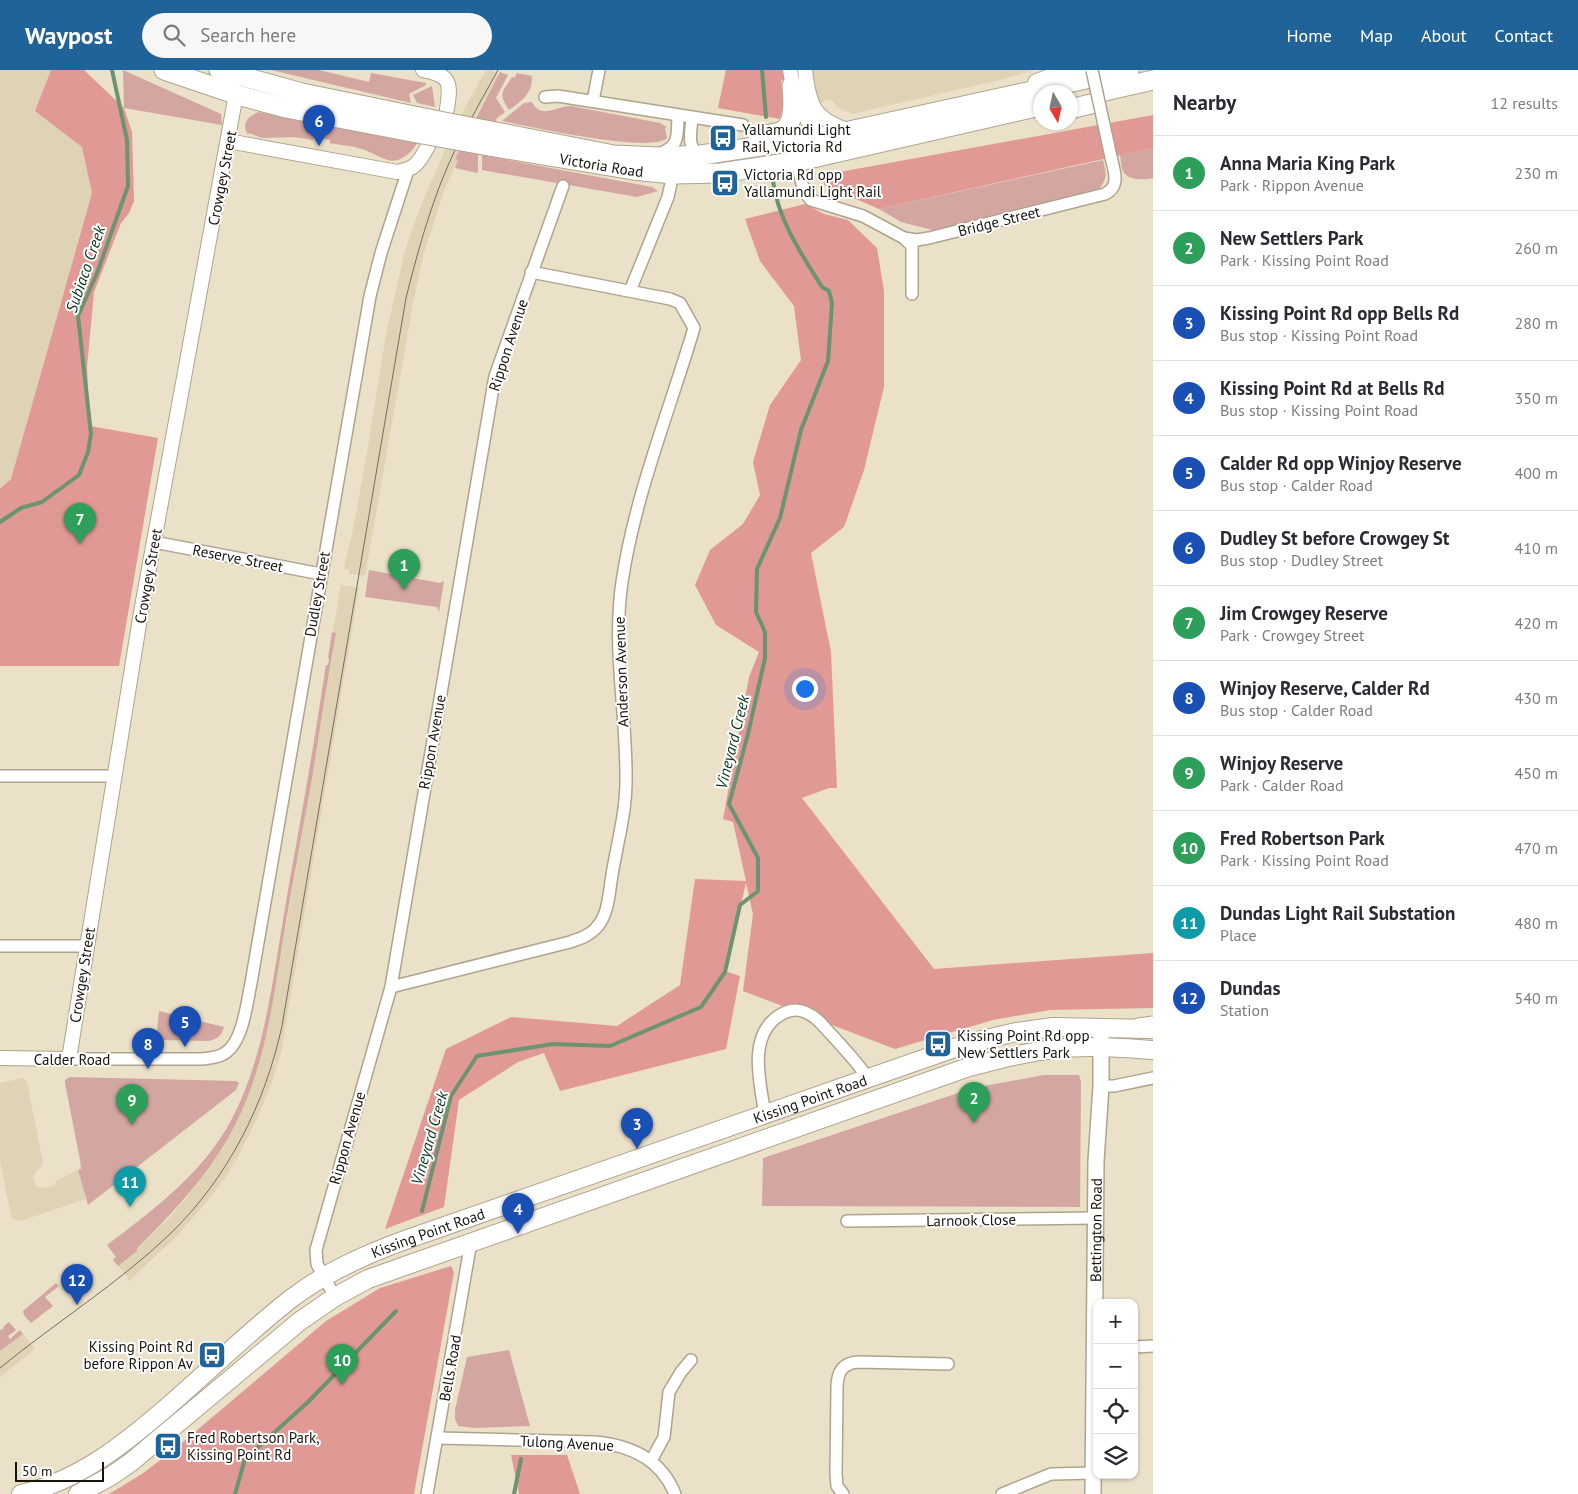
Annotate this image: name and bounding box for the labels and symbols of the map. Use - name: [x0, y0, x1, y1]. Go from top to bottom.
- north arrow: [1033, 85, 1078, 130]
- pin: 6: [303, 105, 335, 146]
- place label: Yallamundi Light Rail, Victoria Rd: [742, 120, 851, 156]
- bus stop icon: Yallamundi Light Rail, Victoria Rd: [708, 123, 738, 153]
- street label: Crowgey Street: [203, 129, 241, 227]
- street label: Victoria Road: [557, 148, 644, 180]
- place label: Victoria Rd opp Yallamundi Light Rail: [743, 165, 882, 201]
- bus stop icon: Victoria Rd opp Yallamundi Light Rail: [710, 168, 740, 198]
- street label: Bridge Street: [956, 202, 1042, 240]
- water label: Subiaco Creek: [61, 222, 109, 315]
- street label: Rippon Avenue: [484, 297, 532, 393]
- pin: 7: [64, 503, 96, 544]
- street label: Crowgey Street: [130, 527, 166, 625]
- street label: Reserve Street: [191, 540, 285, 576]
- pin: 1: [388, 549, 420, 590]
- street label: Dudley Street: [300, 550, 334, 638]
- street label: Anderson Avenue: [610, 616, 632, 728]
- your location: [792, 676, 818, 702]
- water label: Vineyard Creek: [711, 692, 754, 791]
- street label: Rippon Avenue: [414, 693, 450, 791]
- street label: Crowgey Street: [65, 926, 99, 1024]
- pin: 5: [169, 1006, 201, 1047]
- place label: Kissing Point Rd opp New Settlers Park: [957, 1026, 1090, 1062]
- pin: 8: [132, 1028, 164, 1069]
- bus stop icon: Kissing Point Rd opp New Settlers Park: [923, 1029, 953, 1059]
- street label: Calder Road: [34, 1050, 110, 1069]
- street label: Kissing Point Road: [750, 1070, 869, 1127]
- pin: 2: [958, 1082, 990, 1123]
- pin: 9: [116, 1084, 148, 1125]
- water label: Vineyard Creek: [406, 1088, 452, 1187]
- street label: Rippon Avenue: [325, 1089, 369, 1187]
- pin: 3: [621, 1108, 653, 1149]
- pin: 11: [114, 1166, 146, 1207]
- street label: Bettington Road: [1085, 1178, 1105, 1282]
- pin: 4: [502, 1193, 534, 1234]
- street label: Kissing Point Road: [368, 1204, 487, 1262]
- street label: Larnook Close: [926, 1210, 1016, 1230]
- pin: 12: [61, 1264, 93, 1305]
- street label: Bells Road: [435, 1333, 465, 1403]
- place label: Kissing Point Rd before Rippon Av: [83, 1337, 194, 1373]
- bus stop icon: Kissing Point Rd before Rippon Av: [197, 1340, 227, 1370]
- pin: 10: [326, 1344, 358, 1385]
- place label: Fred Robertson Park, Kissing Point Rd: [187, 1428, 320, 1464]
- bus stop icon: Fred Robertson Park, Kissing Point Rd: [153, 1431, 183, 1461]
- street label: Tulong Avenue: [520, 1431, 614, 1455]
- scale bar: [15, 1459, 104, 1482]

